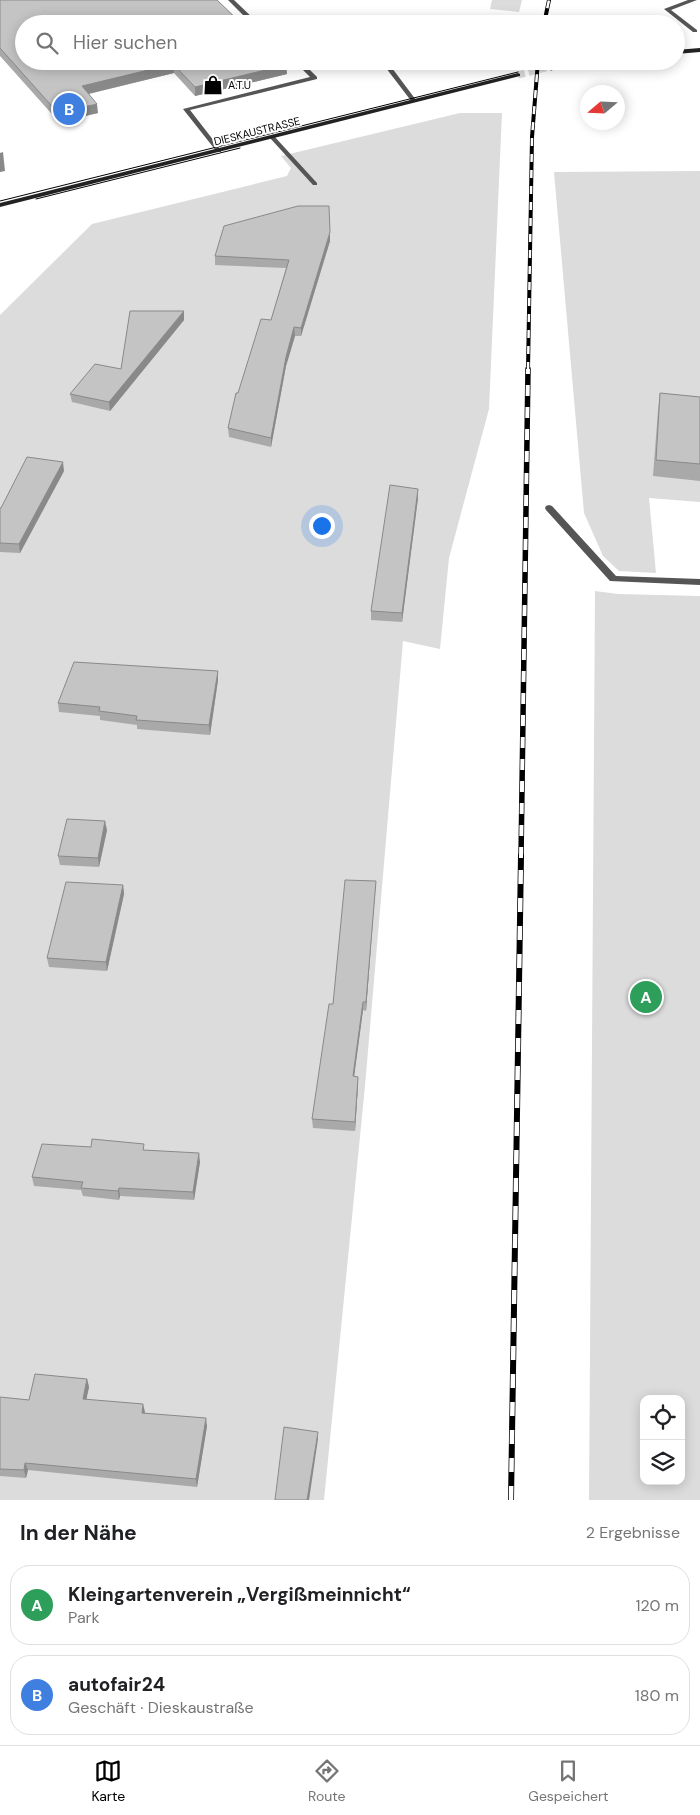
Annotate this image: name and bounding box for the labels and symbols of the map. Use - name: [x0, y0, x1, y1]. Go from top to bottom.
- shop icon: A.T.U: [202, 74, 224, 96]
- place label: A.T.U: [228, 78, 251, 92]
- north arrow: [580, 85, 625, 130]
- pin: B: [53, 90, 85, 128]
- street label: DIESKAUSTRASSE: [212, 113, 302, 149]
- your location: [309, 513, 335, 539]
- pin: A: [630, 978, 662, 1016]

